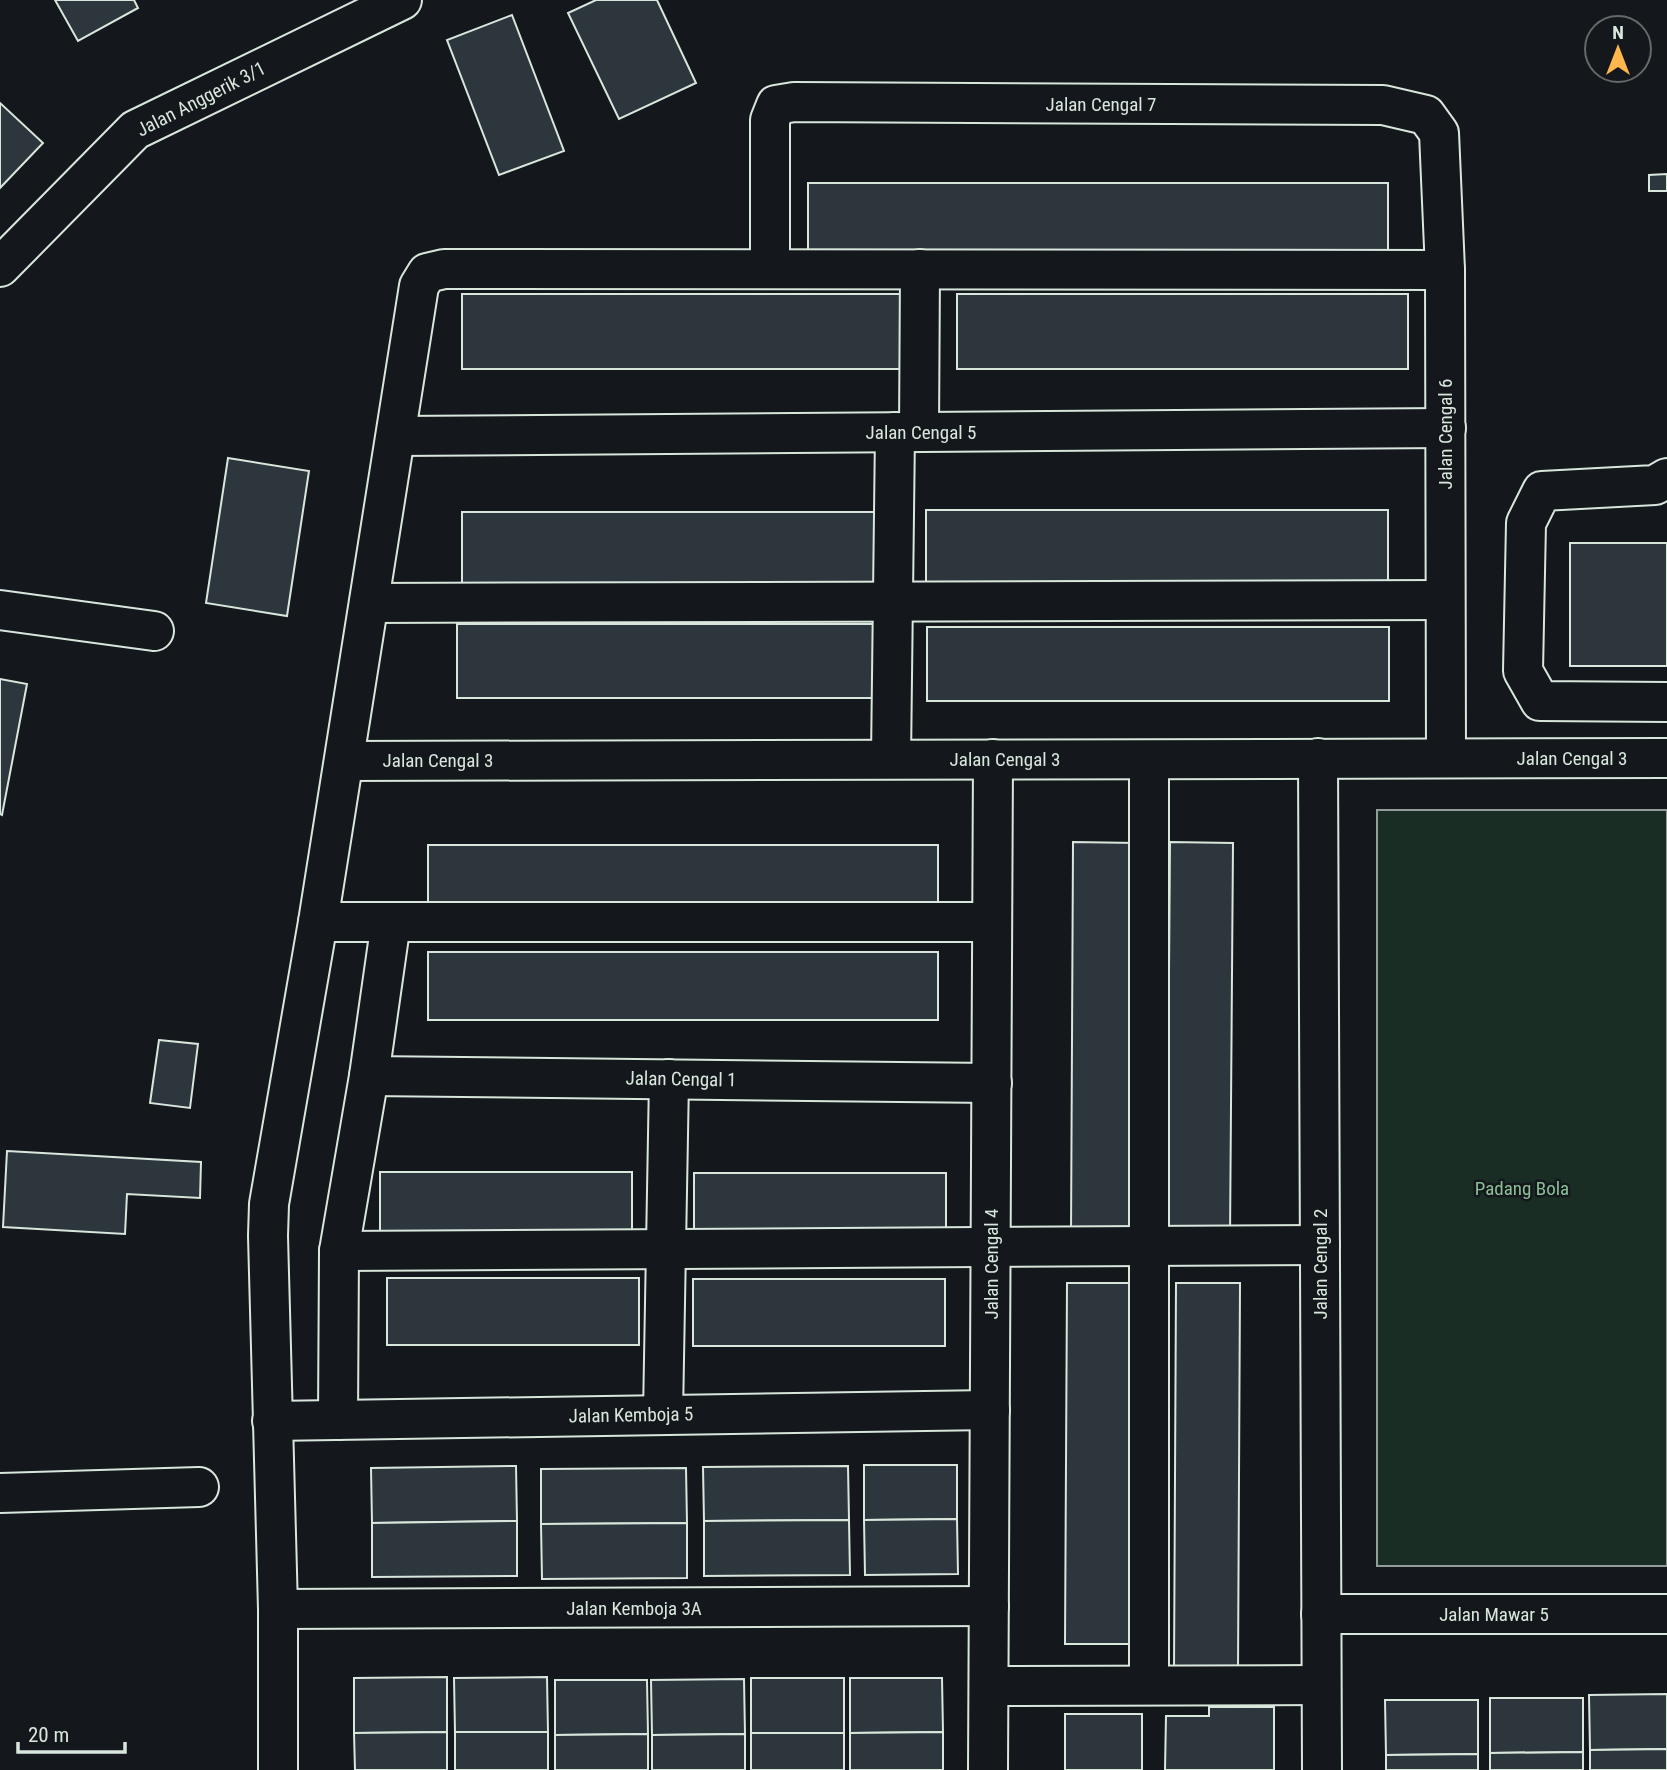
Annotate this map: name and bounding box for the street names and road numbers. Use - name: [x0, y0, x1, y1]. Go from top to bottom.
- street label: Jalan Anggerik 3/1: [133, 57, 269, 141]
- street label: Jalan Cengal 7: [1046, 93, 1156, 116]
- street label: Jalan Cengal 6: [1434, 379, 1457, 489]
- street label: Jalan Cengal 5: [866, 421, 976, 444]
- street label: Jalan Cengal 3: [1517, 747, 1627, 770]
- street label: Jalan Cengal 3: [950, 748, 1060, 771]
- street label: Jalan Cengal 3: [383, 749, 493, 772]
- street label: Jalan Cengal 1: [625, 1067, 737, 1091]
- street label: Jalan Cengal 4: [980, 1209, 1003, 1319]
- street label: Jalan Cengal 2: [1309, 1209, 1332, 1319]
- street label: Jalan Kemboja 5: [568, 1402, 694, 1428]
- street label: Jalan Kemboja 3A: [566, 1597, 702, 1620]
- street label: Jalan Mawar 5: [1439, 1603, 1549, 1626]

